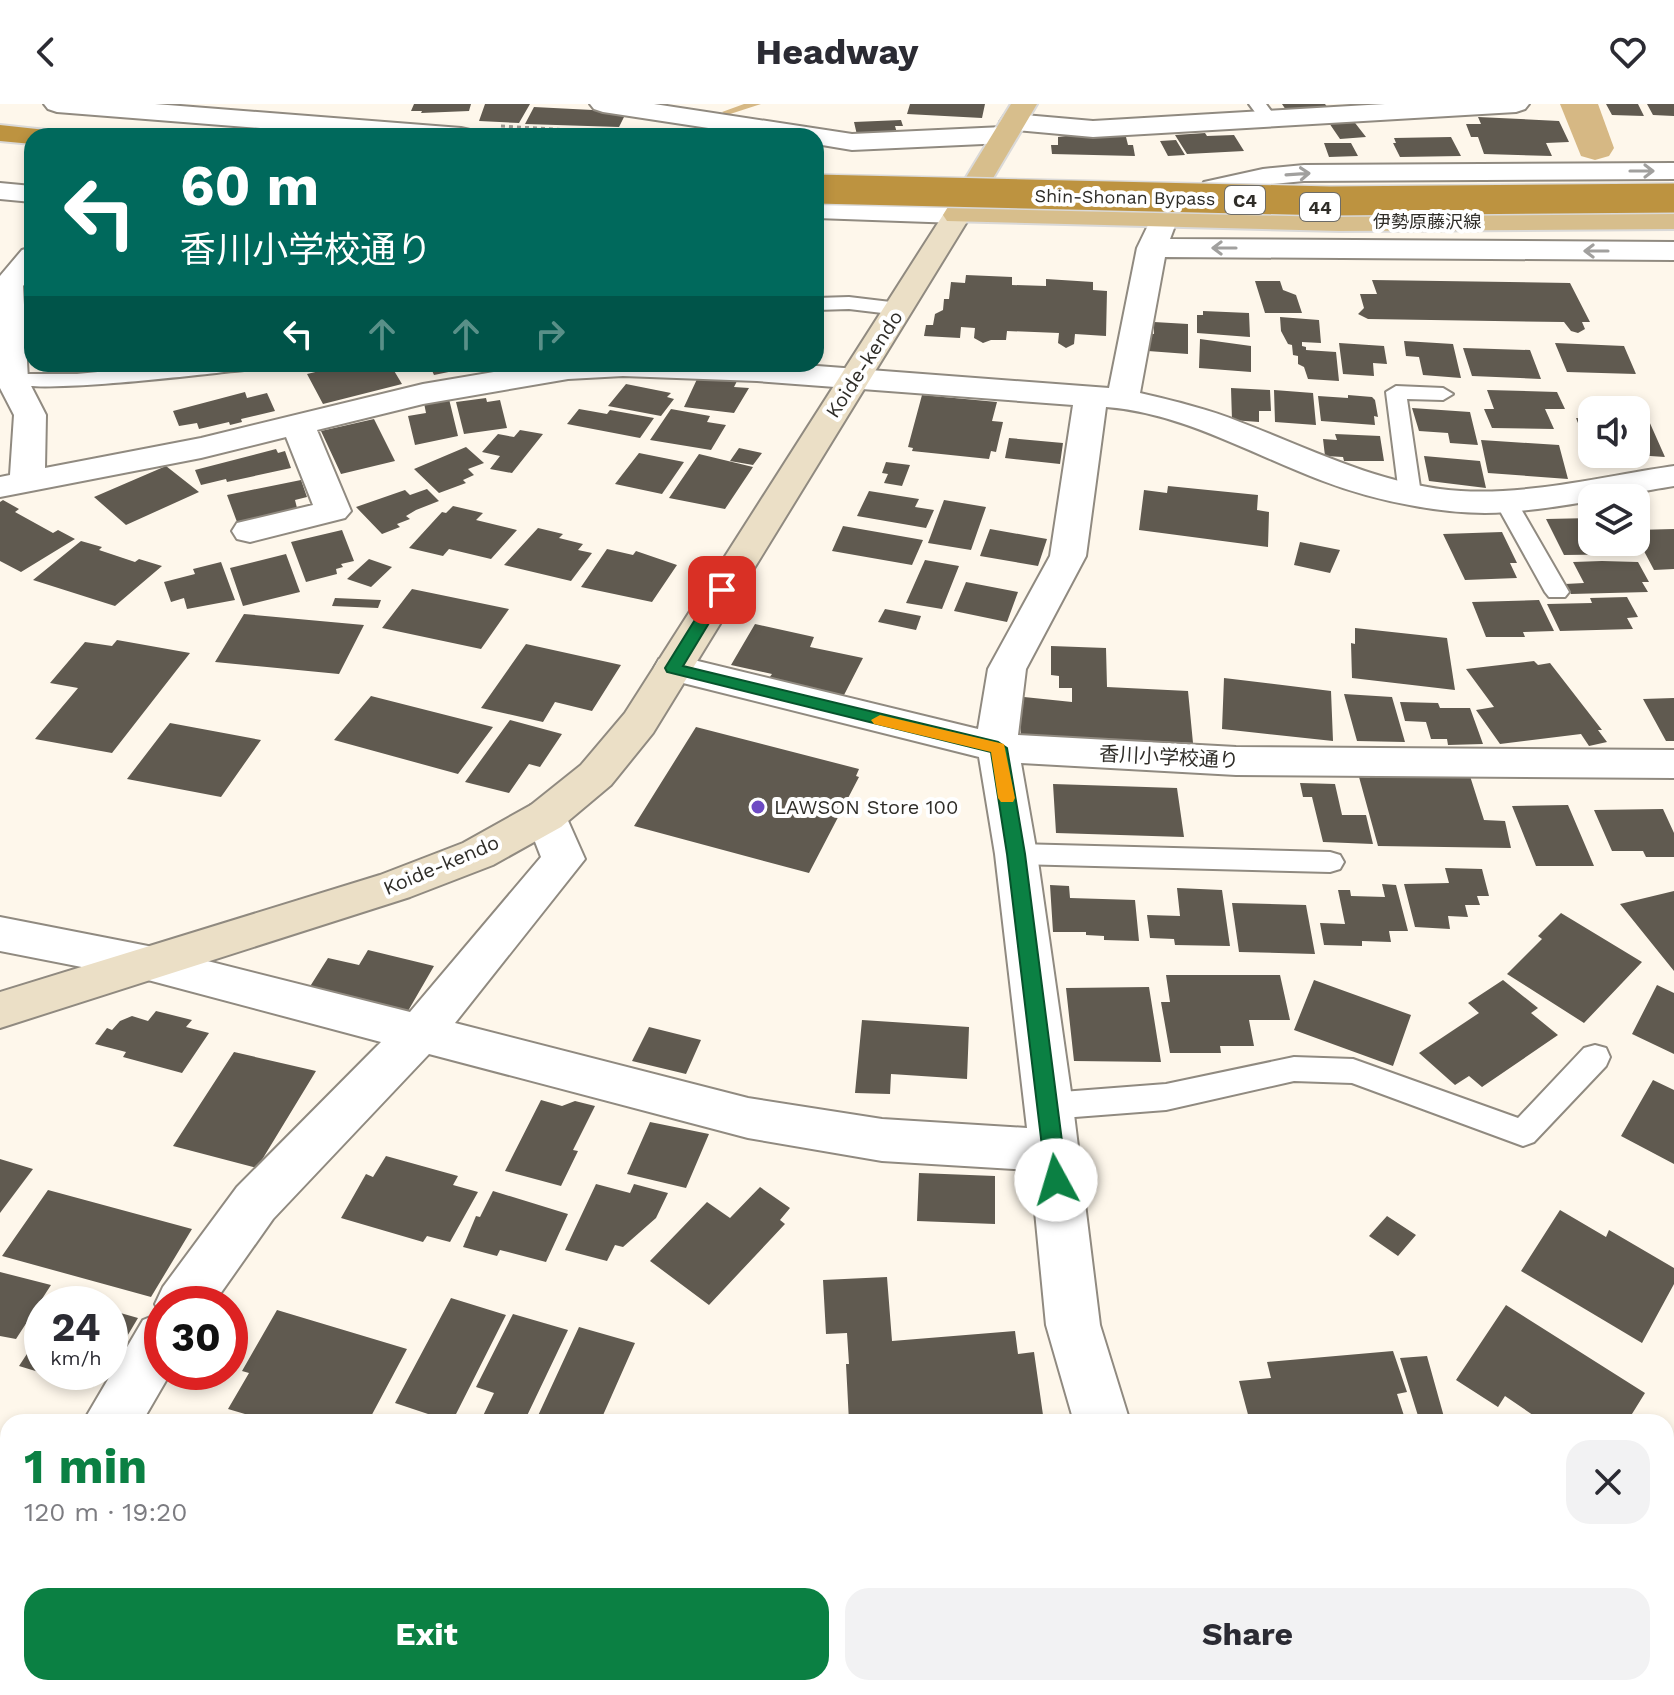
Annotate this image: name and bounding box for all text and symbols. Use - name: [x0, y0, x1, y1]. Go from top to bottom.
- icon: back: [24, 30, 68, 74]
- icon: heart: [1606, 30, 1650, 74]
- text: Headway: [756, 31, 918, 73]
- text: 60 m: [180, 153, 319, 219]
- icon: left: [48, 160, 152, 264]
- one-way arrow: [1628, 163, 1655, 179]
- one-way arrow: [1284, 166, 1311, 181]
- street label: Shin-Shonan Bypass: [1034, 185, 1216, 209]
- road number: C4: [1225, 186, 1265, 214]
- road number: 44: [1300, 193, 1340, 221]
- street label: 伊勢原藤沢線: [1373, 211, 1481, 232]
- text: 香川小学校通り: [180, 229, 432, 271]
- one-way arrow: [1211, 240, 1238, 256]
- one-way arrow: [1583, 243, 1610, 259]
- street label: Koide-kendo: [820, 306, 908, 422]
- icon: left: [276, 312, 320, 356]
- icon: ahead: [360, 312, 404, 356]
- icon: ahead: [444, 312, 488, 356]
- icon: right: [528, 312, 572, 356]
- map controls: [1578, 396, 1650, 556]
- button: sound: [1578, 396, 1650, 468]
- button: layers: [1578, 484, 1650, 556]
- pin: [688, 556, 756, 624]
- icon: arrive: [700, 568, 744, 612]
- street label: 香川小学校通り: [1098, 741, 1240, 773]
- place label: LAWSON Store 100: [774, 795, 958, 819]
- marker: LAWSON Store 100: [749, 798, 767, 816]
- street label: Koide-kendo: [380, 830, 502, 900]
- position arrow: [1014, 1138, 1098, 1222]
- speed limit sign: 30: [144, 1286, 248, 1390]
- text: 24: [51, 1304, 101, 1351]
- text: km/h: [50, 1346, 102, 1370]
- text: 1 min: [24, 1438, 147, 1495]
- button: close: [1566, 1440, 1650, 1524]
- text: 120 m · 19:20: [24, 1497, 187, 1527]
- button: Exit: [24, 1588, 829, 1680]
- button: Share: [845, 1588, 1650, 1680]

